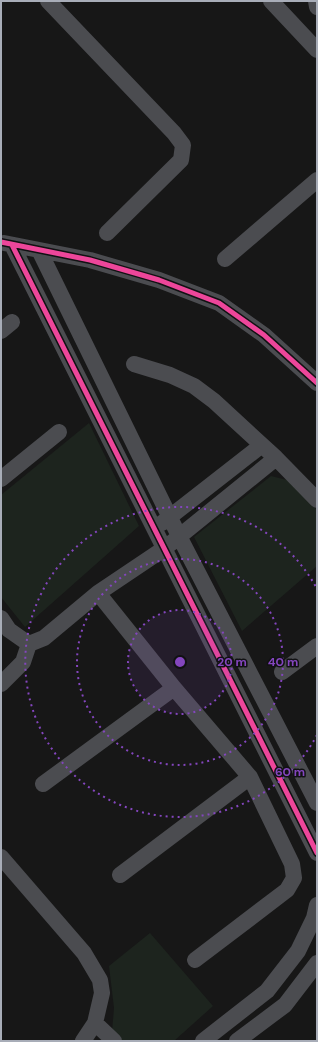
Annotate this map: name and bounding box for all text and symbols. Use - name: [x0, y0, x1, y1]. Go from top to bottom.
- text: 20 m: [217, 654, 247, 670]
- text: 40 m: [268, 654, 298, 670]
- centre of rings: [173, 655, 187, 669]
- text: 60 m: [275, 764, 305, 780]

